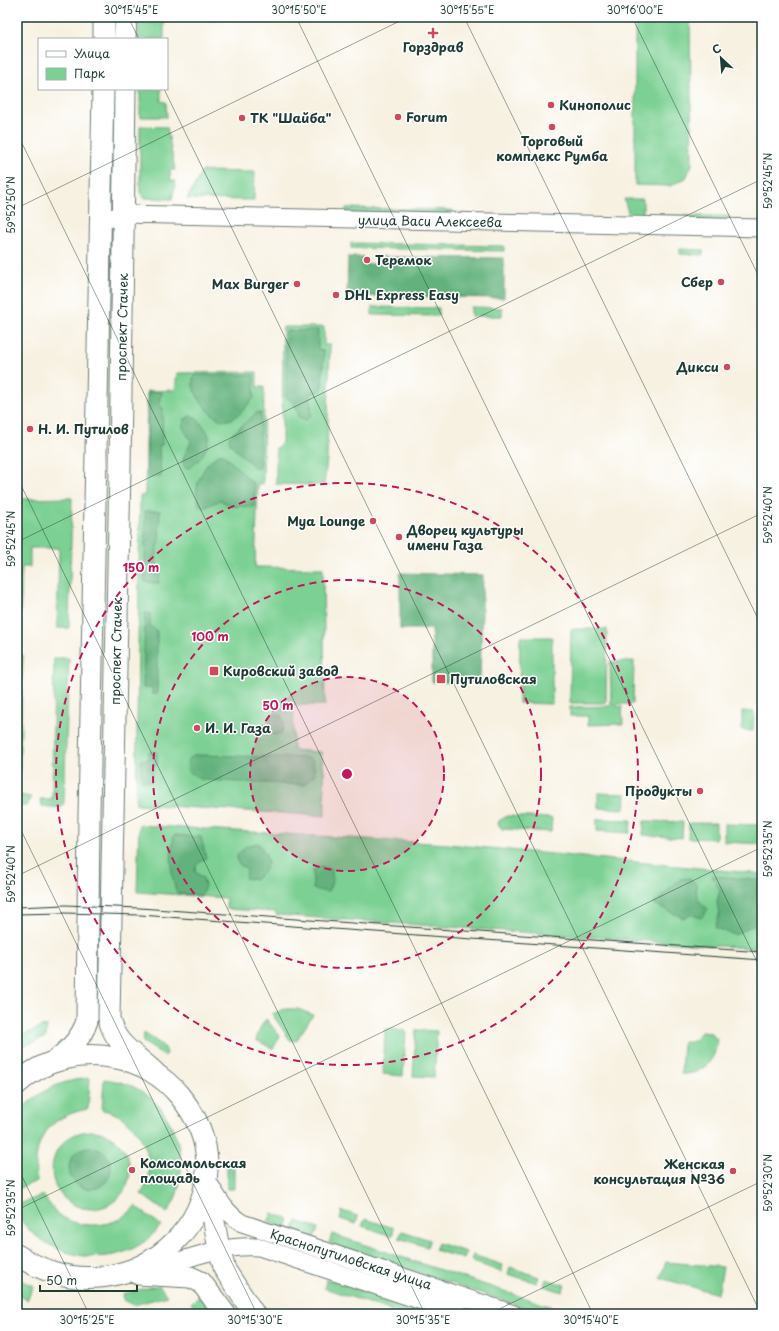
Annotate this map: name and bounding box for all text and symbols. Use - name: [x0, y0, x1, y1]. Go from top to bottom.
- text: 30°15'45"E: [104, 2, 158, 17]
- text: 30°15'50"E: [271, 2, 327, 17]
- text: 30°15'55"E: [440, 2, 494, 17]
- text: 30°16'00"E: [607, 2, 663, 17]
- marker: Горздрав: [428, 28, 438, 38]
- place label: Горздрав: [403, 37, 464, 56]
- legend: [38, 38, 168, 90]
- north arrow: [701, 38, 741, 78]
- text: С: [709, 39, 724, 58]
- text: Улица: [74, 44, 110, 62]
- text: Парк: [74, 64, 106, 82]
- place label: Кинополис: [559, 95, 631, 114]
- marker: Кинополис: [546, 100, 556, 110]
- place label: Forum: [406, 107, 448, 126]
- place label: ТК "Шайба": [250, 108, 332, 127]
- marker: Forum: [393, 112, 403, 122]
- marker: ТК "Шайба": [237, 113, 247, 123]
- marker: Торговый комплекс Румба: [547, 122, 557, 132]
- place label: Торговый комплекс Румба: [496, 131, 608, 165]
- text: 59°52'45"N: [760, 152, 775, 209]
- text: 59°52'50"N: [3, 176, 18, 234]
- street label: улица Васи Алексеева: [358, 210, 503, 231]
- place label: Теремок: [375, 250, 432, 269]
- marker: Теремок: [362, 255, 372, 265]
- place label: Сбер: [681, 272, 713, 291]
- street label: проспект Стачек: [111, 273, 132, 381]
- place label: Max Burger: [212, 274, 289, 293]
- marker: Сбер: [716, 277, 726, 287]
- marker: Max Burger: [292, 279, 302, 289]
- place label: DHL Express Easy: [344, 285, 459, 304]
- marker: DHL Express Easy: [331, 290, 341, 300]
- place label: Дикси: [676, 357, 719, 376]
- marker: Дикси: [722, 362, 732, 372]
- place label: Н. И. Путилов: [38, 419, 129, 438]
- marker: Н. И. Путилов: [25, 424, 35, 434]
- text: 59°52'40"N: [760, 486, 775, 544]
- text: 59°52'45"N: [3, 510, 18, 567]
- place label: Mya Lounge: [287, 511, 365, 530]
- marker: Mya Lounge: [368, 516, 378, 526]
- place label: Дворец культуры имени Газа: [406, 520, 524, 554]
- marker: Дворец культуры имени Газа: [394, 532, 404, 542]
- text: 150 m: [123, 558, 159, 576]
- street label: проспект Стачек: [105, 597, 126, 705]
- text: 100 m: [191, 627, 229, 645]
- place label: Кировский завод: [223, 661, 339, 680]
- marker: Кировский завод: [208, 665, 220, 677]
- place label: Путиловская: [450, 669, 537, 688]
- marker: Путиловская: [435, 673, 447, 685]
- text: 50 m: [262, 696, 294, 714]
- place label: И. И. Газа: [205, 718, 271, 737]
- marker: И. И. Газа: [192, 723, 202, 733]
- centre of rings: [340, 767, 354, 781]
- place label: Продукты: [625, 781, 692, 800]
- marker: Продукты: [695, 786, 705, 796]
- text: 59°52'35"N: [760, 820, 775, 877]
- text: 59°52'40"N: [3, 845, 18, 903]
- place label: Комсомольская площадь: [140, 1153, 247, 1187]
- place label: Женская консультация №36: [593, 1154, 725, 1188]
- text: 59°52'30"N: [760, 1154, 775, 1212]
- marker: Комсомольская площадь: [127, 1165, 137, 1175]
- marker: Женская консультация №36: [728, 1166, 738, 1176]
- text: 59°52'35"N: [3, 1179, 18, 1236]
- street label: Краснопутиловская улица: [268, 1223, 435, 1294]
- scale bar: [40, 1267, 137, 1293]
- text: 50 m: [46, 1271, 77, 1289]
- text: 30°15'25"E: [59, 1312, 115, 1327]
- text: 30°15'30"E: [227, 1312, 283, 1327]
- text: 30°15'35"E: [396, 1312, 450, 1327]
- text: 30°15'40"E: [563, 1312, 619, 1327]

